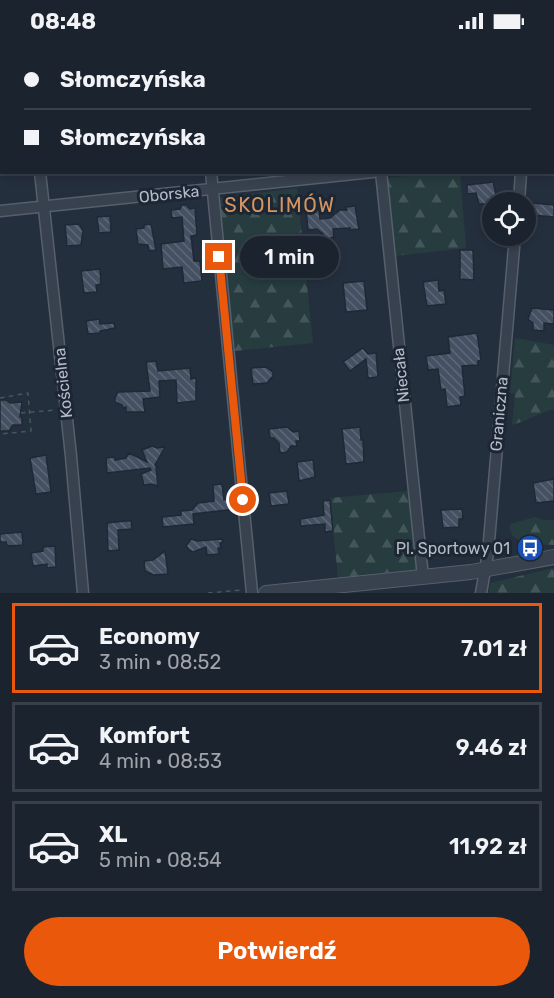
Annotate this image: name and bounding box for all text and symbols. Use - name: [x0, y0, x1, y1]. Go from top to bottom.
- text: 08:48: [30, 8, 96, 35]
- text: Słomczyńska: [60, 66, 206, 93]
- text: Słomczyńska: [60, 124, 206, 151]
- street label: Oborska: [138, 181, 200, 207]
- map controls: [482, 192, 536, 246]
- button: locate: [482, 192, 536, 246]
- district label: SKOLIMÓW: [224, 193, 336, 217]
- callout: 1 min: [240, 236, 339, 278]
- route end: [205, 243, 232, 270]
- text: 1 min: [264, 245, 315, 269]
- street label: Kościelna: [50, 347, 76, 419]
- street label: Niecała: [389, 347, 413, 403]
- street label: Graniczna: [486, 376, 512, 452]
- route start: [229, 486, 256, 513]
- bus stop icon: Pl. Sportowy 01: [515, 533, 545, 563]
- place label: Pl. Sportowy 01: [396, 539, 510, 558]
- icon: car: [27, 621, 81, 675]
- text: Economy: [99, 623, 200, 650]
- text: 7.01 zł: [461, 635, 527, 662]
- text: 3 min · 08:52: [99, 650, 221, 674]
- icon: car: [27, 720, 81, 774]
- text: Komfort: [99, 722, 190, 749]
- text: 9.46 zł: [456, 734, 527, 761]
- text: 4 min · 08:53: [99, 749, 222, 773]
- icon: car: [27, 819, 81, 873]
- text: XL: [99, 821, 127, 848]
- text: 11.92 zł: [449, 833, 527, 860]
- text: 5 min · 08:54: [99, 848, 222, 872]
- button: Potwierdź: [24, 917, 530, 986]

